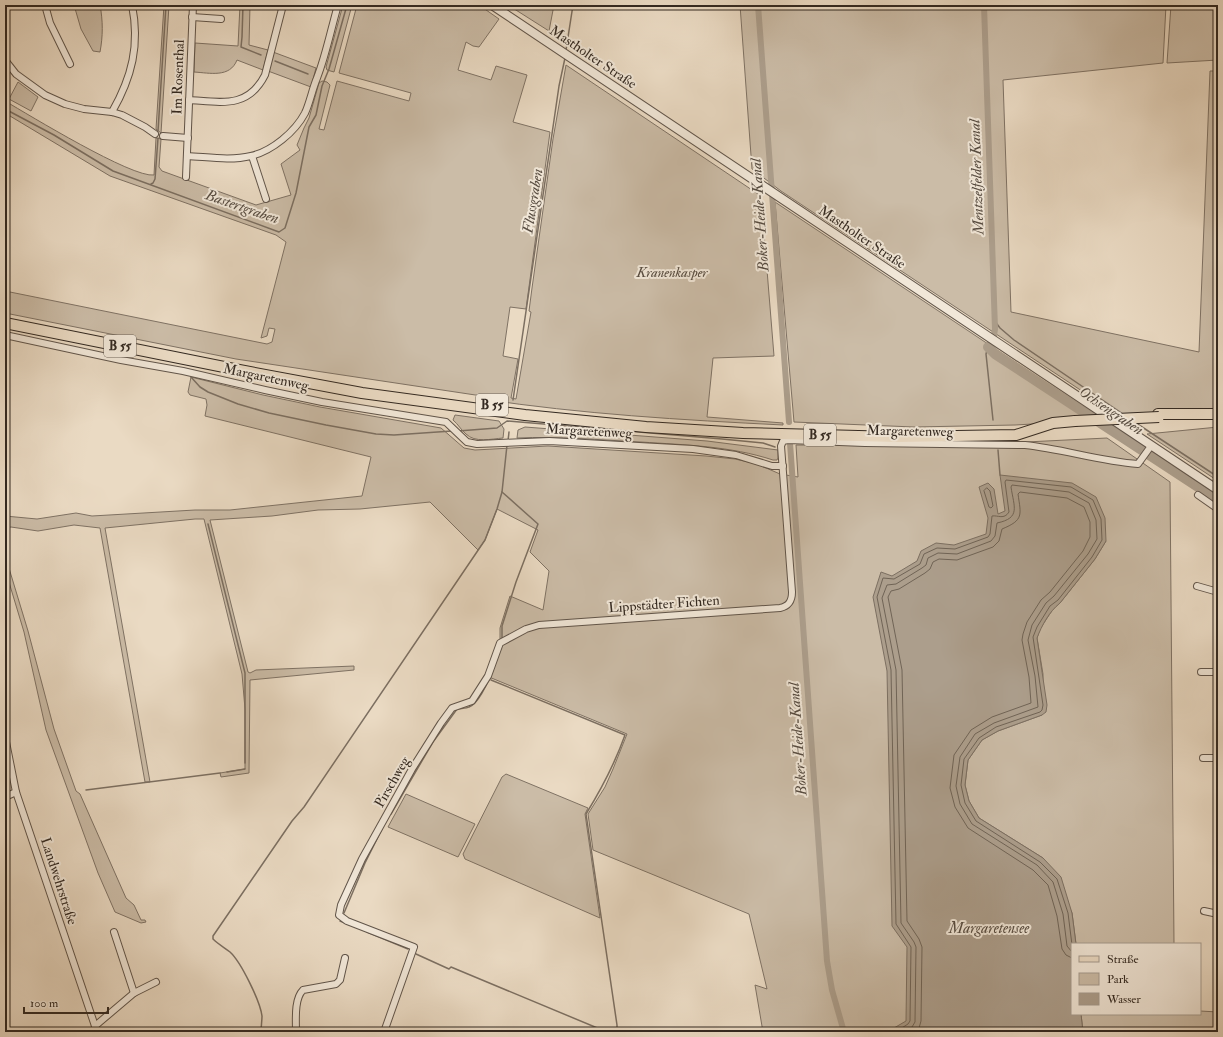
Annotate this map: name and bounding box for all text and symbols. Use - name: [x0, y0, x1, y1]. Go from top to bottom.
- street label: Mastholter Straße: [546, 22, 640, 92]
- street label: Im Rosenthal: [168, 39, 188, 115]
- water label: Mentzelfelder Kanal: [965, 118, 989, 236]
- water label: Boker-Heide-Kanal: [746, 156, 773, 273]
- water label: Flussgraben: [518, 167, 547, 236]
- water label: Bastertgraben: [202, 185, 281, 228]
- street label: Mastholter Straße: [815, 202, 909, 272]
- park label: Kranenkasper: [635, 264, 708, 281]
- road number: B 55: [104, 335, 136, 357]
- street label: Margaretenweg: [222, 360, 311, 395]
- water label: Ochsengraben: [1075, 382, 1147, 440]
- road number: B 55: [476, 394, 508, 416]
- street label: Margaretenweg: [545, 420, 634, 442]
- street label: Margaretenweg: [866, 422, 955, 440]
- road number: B 55: [804, 424, 836, 446]
- street label: Lippstädter Fichten: [608, 592, 720, 617]
- water label: Boker-Heide-Kanal: [784, 680, 811, 797]
- street label: Pirschweg: [371, 753, 414, 810]
- street label: Landwehrstraße: [37, 835, 81, 927]
- water label: Margaretensee: [948, 919, 1030, 938]
- legend: [1071, 943, 1201, 1015]
- text: Straße: [1107, 952, 1138, 967]
- text: Park: [1107, 972, 1129, 987]
- scale bar: [24, 989, 108, 1015]
- text: Wasser: [1106, 992, 1141, 1007]
- text: 100 m: [30, 996, 59, 1011]

